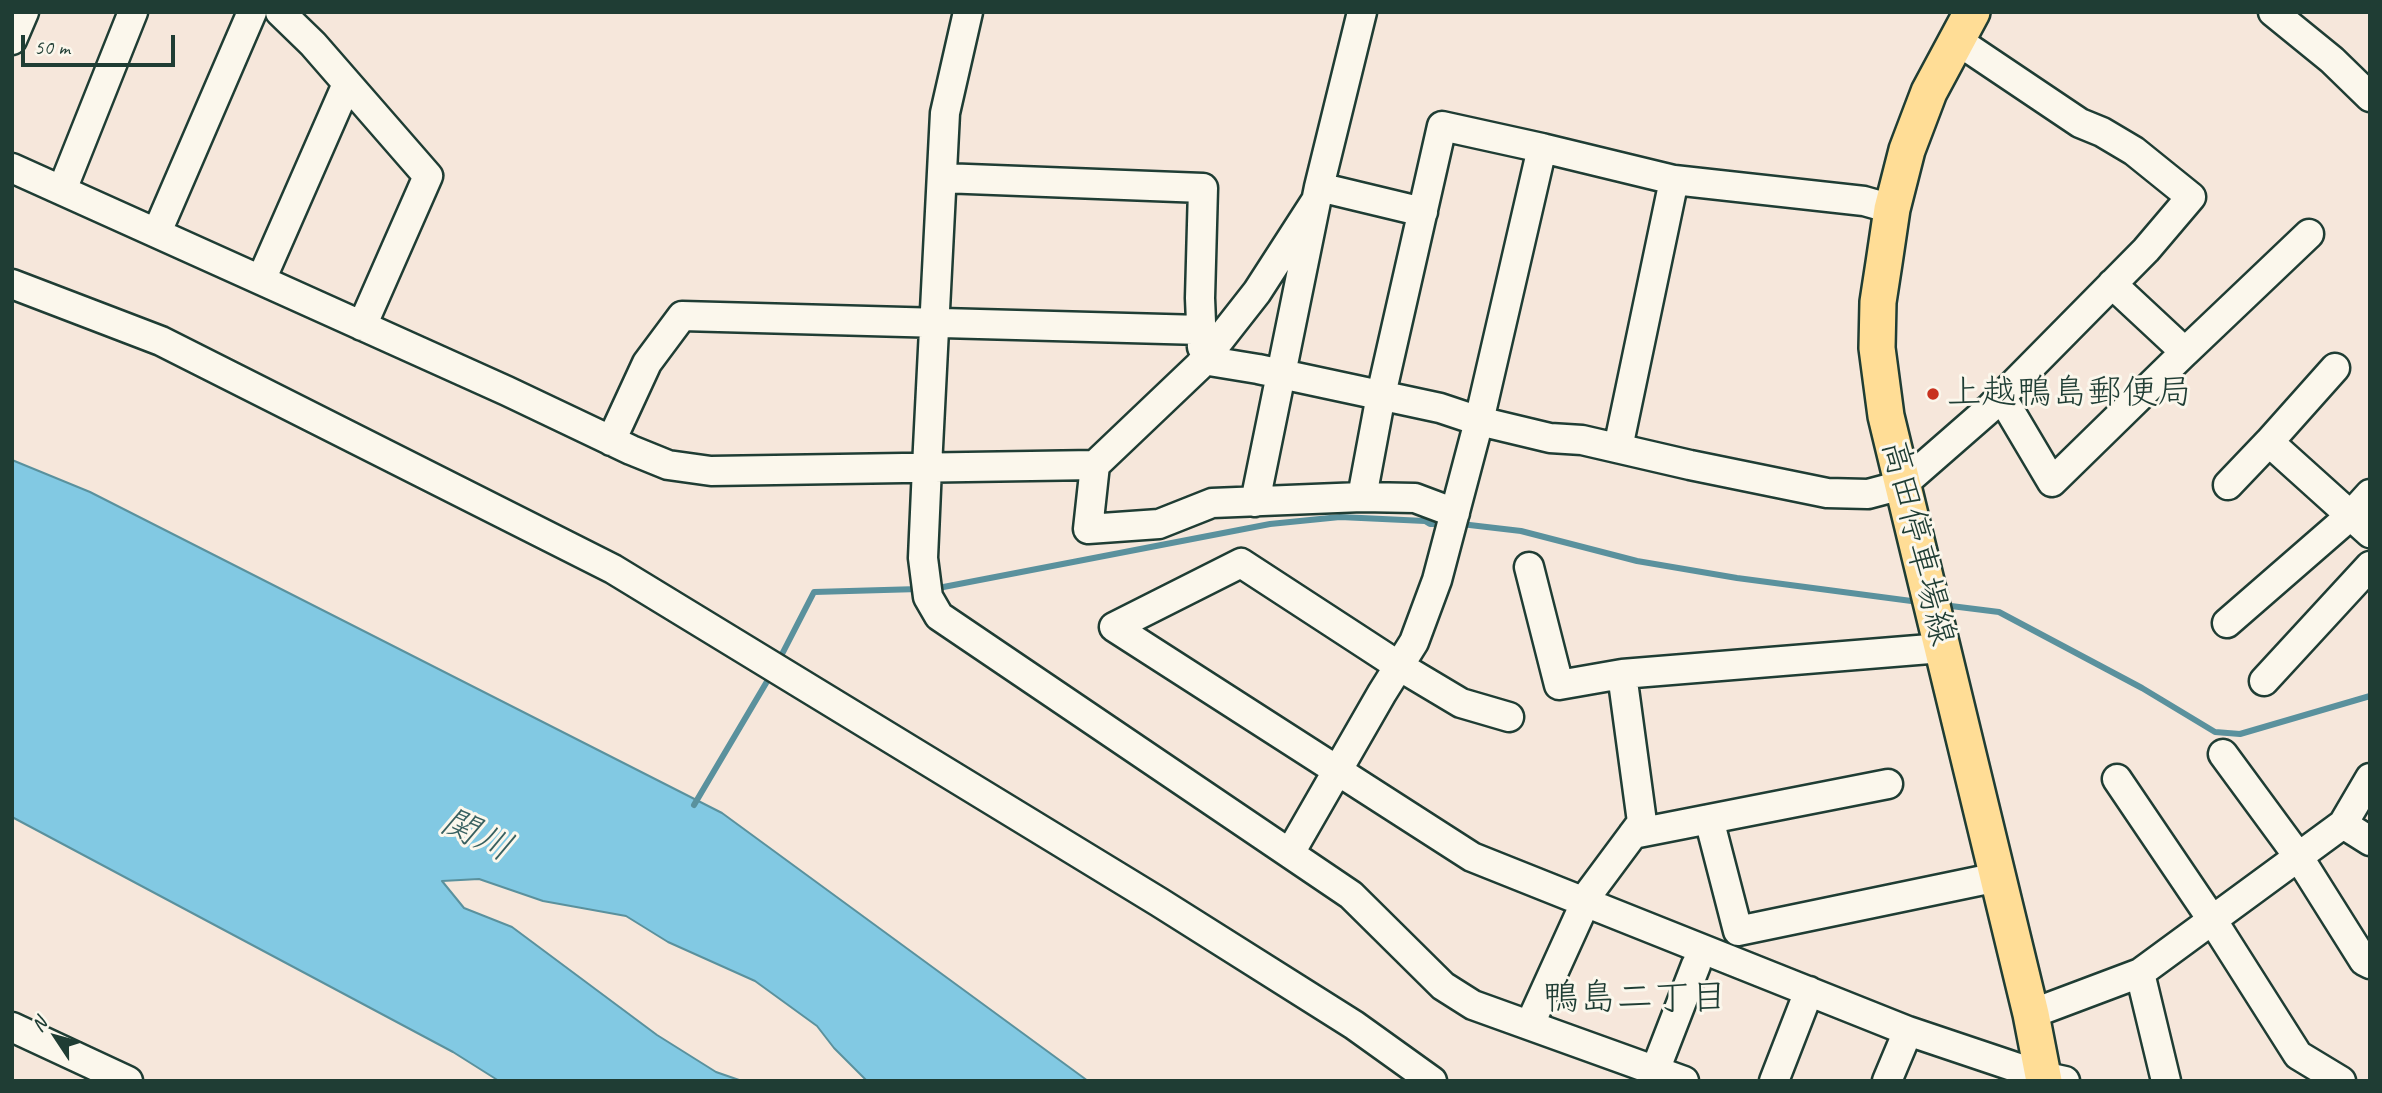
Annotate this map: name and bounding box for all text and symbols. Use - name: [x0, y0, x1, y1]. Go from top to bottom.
- scale bar: [24, 21, 178, 65]
- text: 50 m: [34, 34, 70, 60]
- place label: 上越鴨島郵便局: [1947, 373, 2192, 415]
- marker: 上越鴨島郵便局: [1925, 386, 1941, 402]
- street label: 高田停車場線: [1871, 436, 1963, 650]
- water label: 関川: [433, 800, 519, 872]
- district label: 鴨島二丁目: [1543, 977, 1727, 1021]
- north arrow: [21, 1002, 91, 1072]
- text: N: [26, 1013, 52, 1036]

